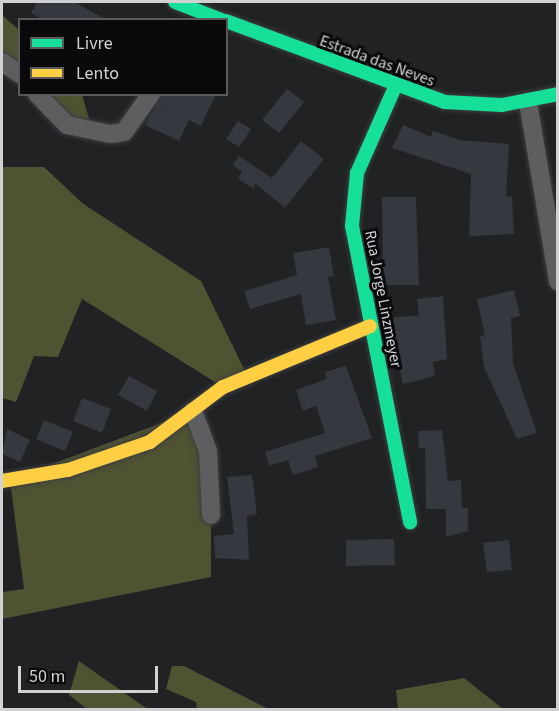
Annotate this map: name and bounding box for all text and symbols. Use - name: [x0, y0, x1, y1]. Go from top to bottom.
- legend: [18, 18, 228, 96]
- text: Livre: [76, 31, 113, 56]
- street label: Estrada das Neves: [317, 31, 437, 91]
- text: Lento: [76, 61, 119, 86]
- street label: Rua Jorge Linzmeyer: [360, 229, 406, 369]
- scale bar: [21, 654, 160, 692]
- text: 50 m: [29, 664, 65, 689]

